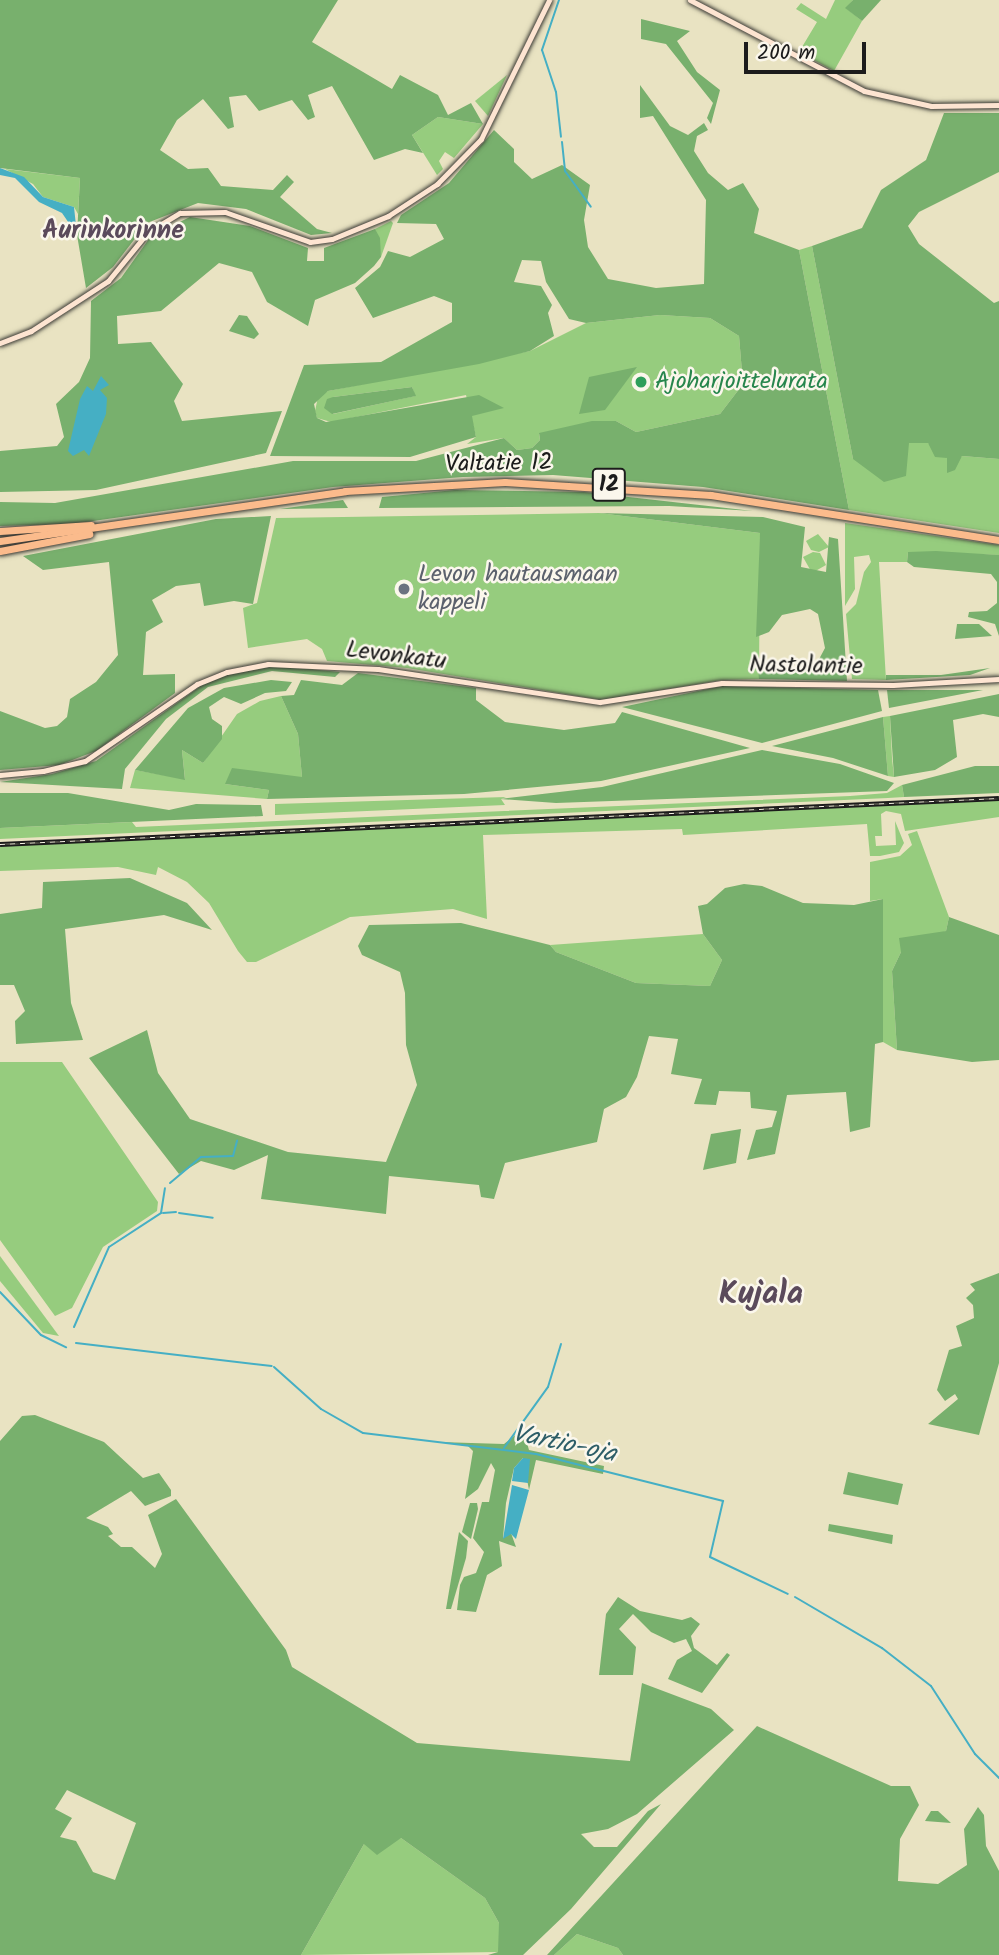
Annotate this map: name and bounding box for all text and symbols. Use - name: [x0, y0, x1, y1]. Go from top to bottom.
- scale bar: [747, 28, 870, 72]
- text: 200 m: [757, 37, 815, 70]
- district label: Aurinkorinne: [42, 216, 184, 248]
- place label: Ajoharjoittelurata: [655, 368, 828, 396]
- marker: Ajoharjoittelurata: [633, 374, 649, 390]
- street label: Valtatie 12: [445, 449, 553, 479]
- road number: 12: [592, 466, 626, 505]
- place label: Levon hautausmaan kappeli: [418, 561, 618, 617]
- marker: Levon hautausmaan kappeli: [396, 581, 412, 597]
- street label: Levonkatu: [344, 636, 448, 676]
- street label: Nastolantie: [749, 651, 863, 681]
- district label: Kujala: [719, 1276, 803, 1314]
- water label: Vartio-oja: [509, 1419, 619, 1471]

